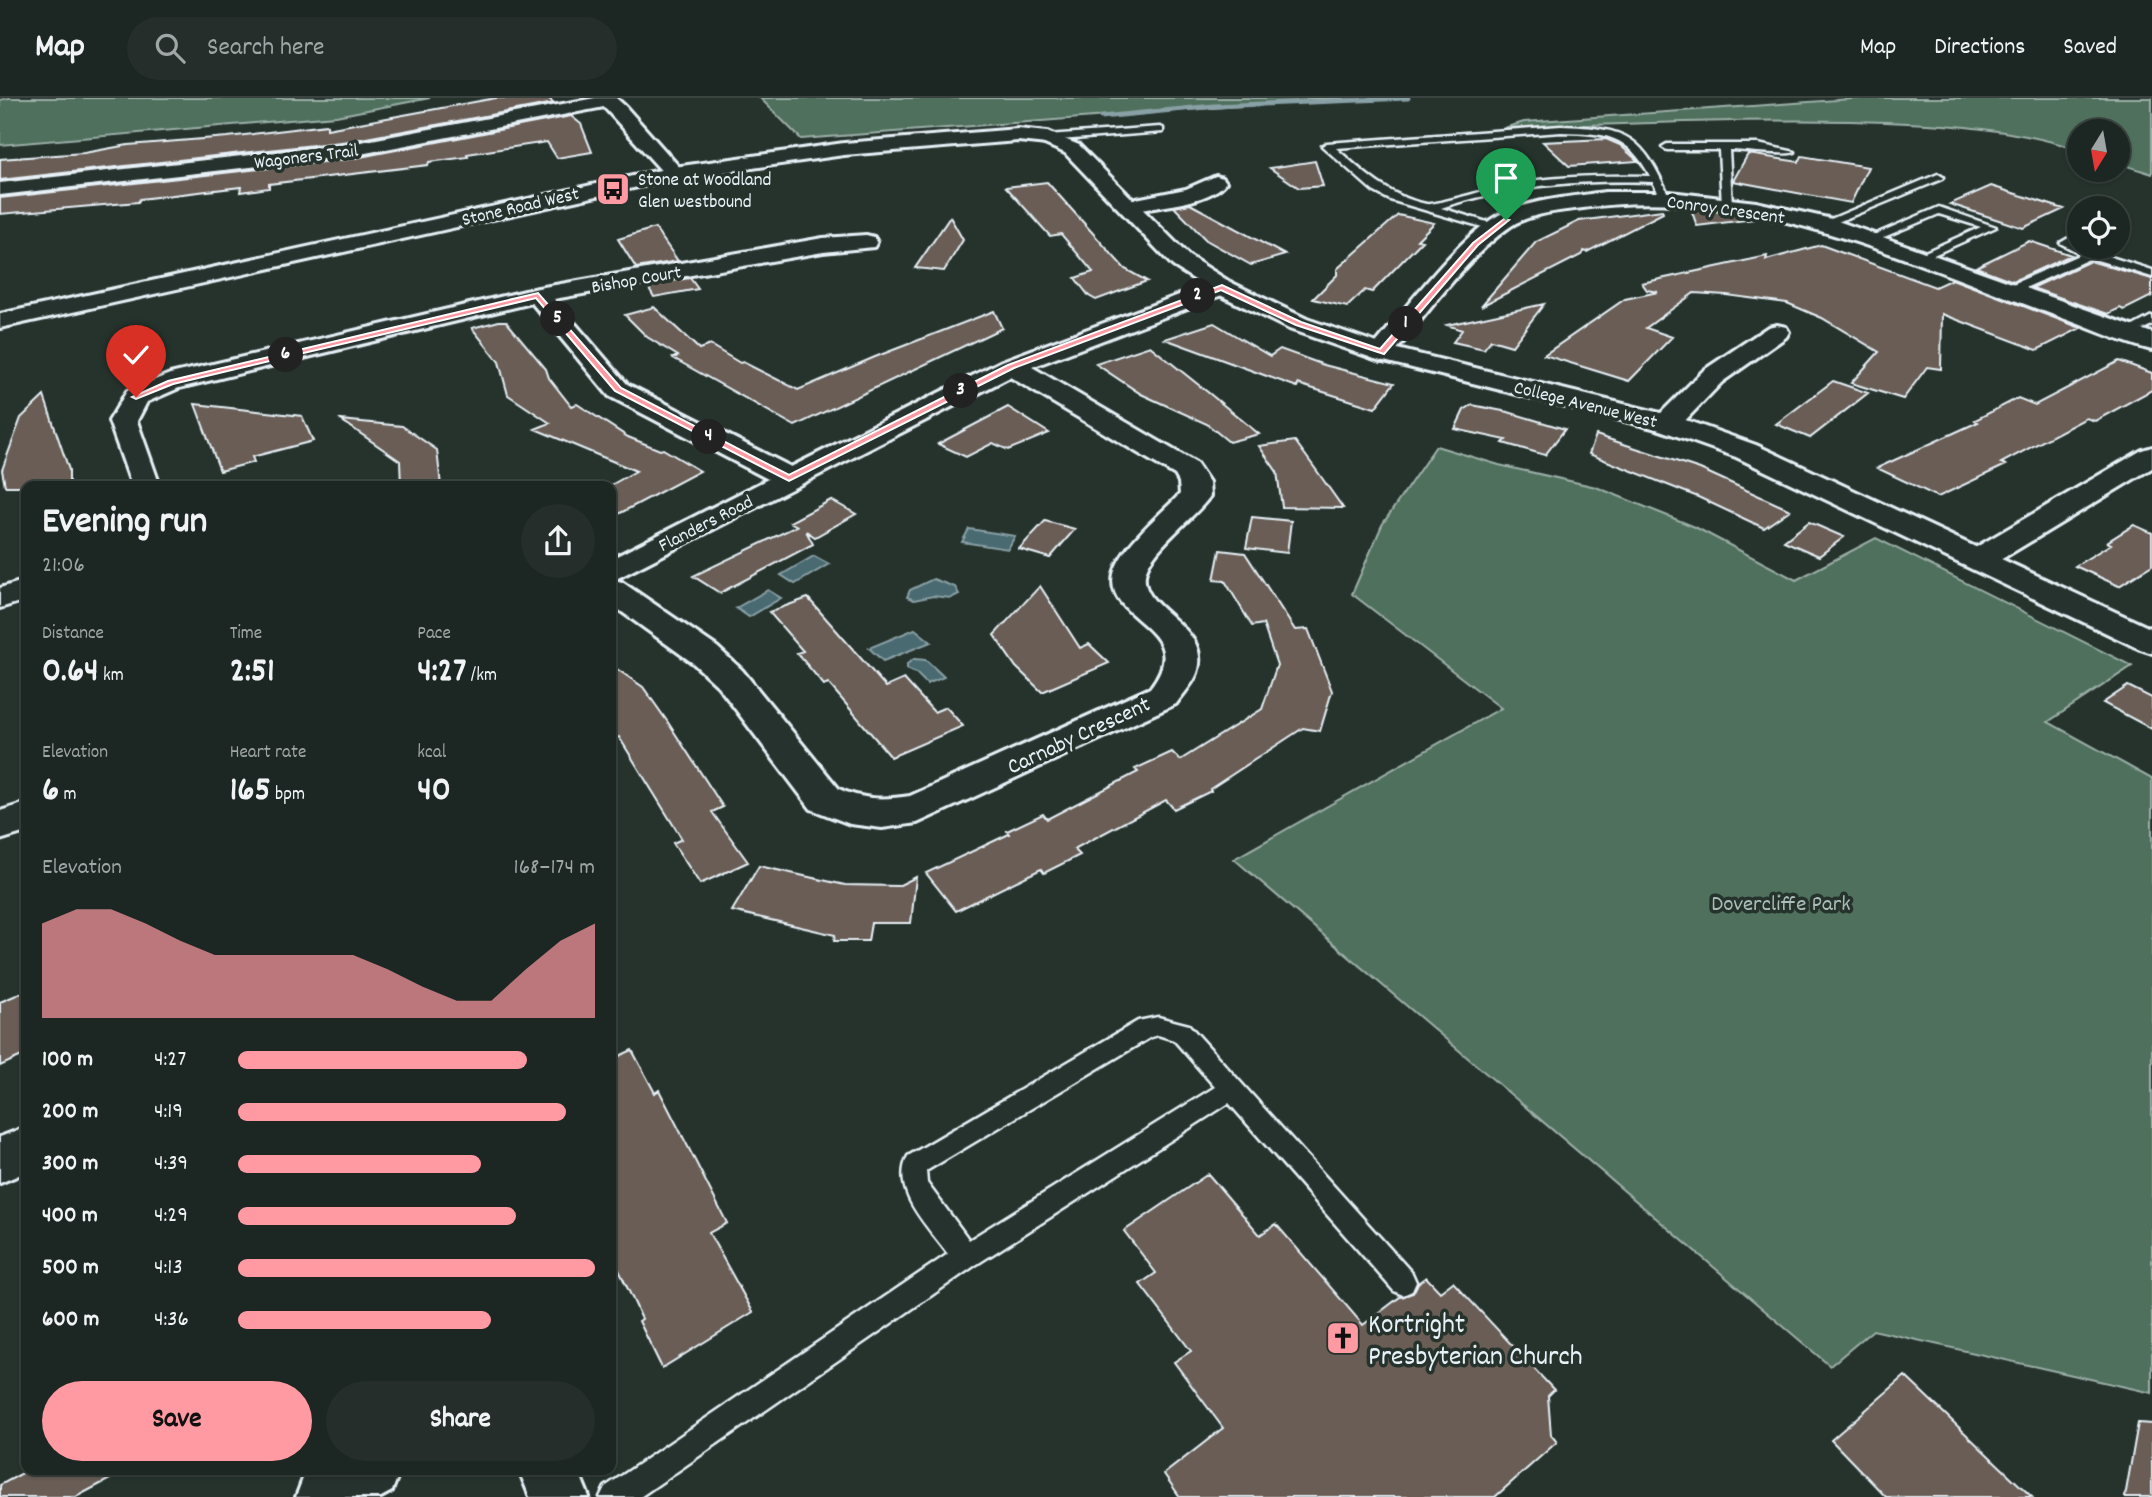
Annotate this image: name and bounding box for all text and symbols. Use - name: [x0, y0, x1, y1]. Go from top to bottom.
- search box: [127, 17, 617, 80]
- text: Map: [35, 25, 85, 72]
- icon: search: [151, 29, 189, 67]
- text: Search here: [207, 30, 325, 67]
- text: Map: [1860, 31, 1896, 65]
- text: Directions: [1934, 31, 2025, 65]
- text: Saved: [2063, 31, 2117, 65]
- north arrow: [2067, 119, 2130, 182]
- map controls: [2067, 119, 2130, 259]
- street label: Wagoners Trail: [253, 139, 360, 178]
- pin: [1476, 148, 1536, 220]
- icon: arrive: [1487, 159, 1525, 197]
- place label: Stone at Woodland Glen westbound: [638, 168, 771, 217]
- bus stop icon: Stone at Woodland Glen westbound: [594, 170, 632, 208]
- street label: Stone Road West: [460, 182, 582, 235]
- street label: Conroy Crescent: [1665, 190, 1786, 233]
- button: locate: [2067, 196, 2130, 259]
- street label: Bishop Court: [590, 260, 684, 303]
- pin: 2: [1180, 278, 1216, 314]
- text: 2: [1193, 282, 1202, 309]
- pin: 5: [540, 302, 576, 336]
- text: 5: [553, 305, 562, 332]
- pin: 1: [1388, 306, 1424, 342]
- text: 1: [1403, 310, 1408, 337]
- pin: [106, 325, 166, 397]
- icon: check: [117, 336, 155, 374]
- pin: 6: [268, 338, 304, 372]
- text: 6: [281, 341, 290, 368]
- pin: 3: [944, 374, 978, 408]
- street label: College Avenue West: [1511, 376, 1660, 437]
- text: 3: [956, 377, 965, 404]
- pin: 4: [692, 420, 726, 454]
- text: 4: [705, 423, 712, 450]
- street label: Flanders Road: [655, 490, 759, 561]
- text: Evening run: [42, 496, 207, 551]
- button: share: [521, 504, 595, 578]
- text: 21:06: [42, 550, 85, 583]
- text: Distance: [42, 621, 104, 648]
- text: Time: [230, 621, 262, 648]
- text: Pace: [417, 621, 451, 648]
- text: 0.64: [42, 648, 99, 698]
- text: 2:51: [230, 648, 275, 698]
- text: 4:27: [417, 648, 466, 698]
- text: km: [99, 663, 124, 690]
- text: /km: [466, 663, 497, 690]
- street label: Carnaby Crescent: [1002, 690, 1157, 785]
- text: Elevation: [42, 740, 108, 767]
- text: Heart rate: [230, 740, 306, 767]
- text: kcal: [417, 740, 446, 767]
- text: 6: [42, 767, 59, 817]
- text: 165: [230, 767, 271, 817]
- text: 40: [417, 767, 451, 817]
- text: m: [59, 782, 77, 809]
- text: bpm: [271, 782, 305, 809]
- text: Elevation: [42, 852, 122, 885]
- text: 168–174 m: [514, 852, 595, 885]
- park label: Dovercliffe Park: [1711, 889, 1851, 922]
- text: 100 m: [42, 1044, 93, 1077]
- text: 4:27: [154, 1044, 186, 1077]
- text: 200 m: [42, 1096, 98, 1129]
- text: 4:19: [154, 1096, 183, 1129]
- text: 300 m: [42, 1148, 98, 1181]
- text: 4:39: [154, 1148, 188, 1181]
- text: 400 m: [42, 1200, 98, 1233]
- text: 4:29: [154, 1200, 188, 1233]
- text: 500 m: [42, 1252, 99, 1285]
- text: 4:13: [154, 1252, 183, 1285]
- text: 600 m: [42, 1304, 99, 1337]
- text: 4:36: [154, 1304, 189, 1337]
- place label: Kortright Presbyterian Church: [1368, 1307, 1583, 1379]
- church icon: Kortright Presbyterian Church: [1324, 1319, 1362, 1357]
- button: Save: [42, 1381, 312, 1461]
- button: Share: [326, 1381, 595, 1461]

